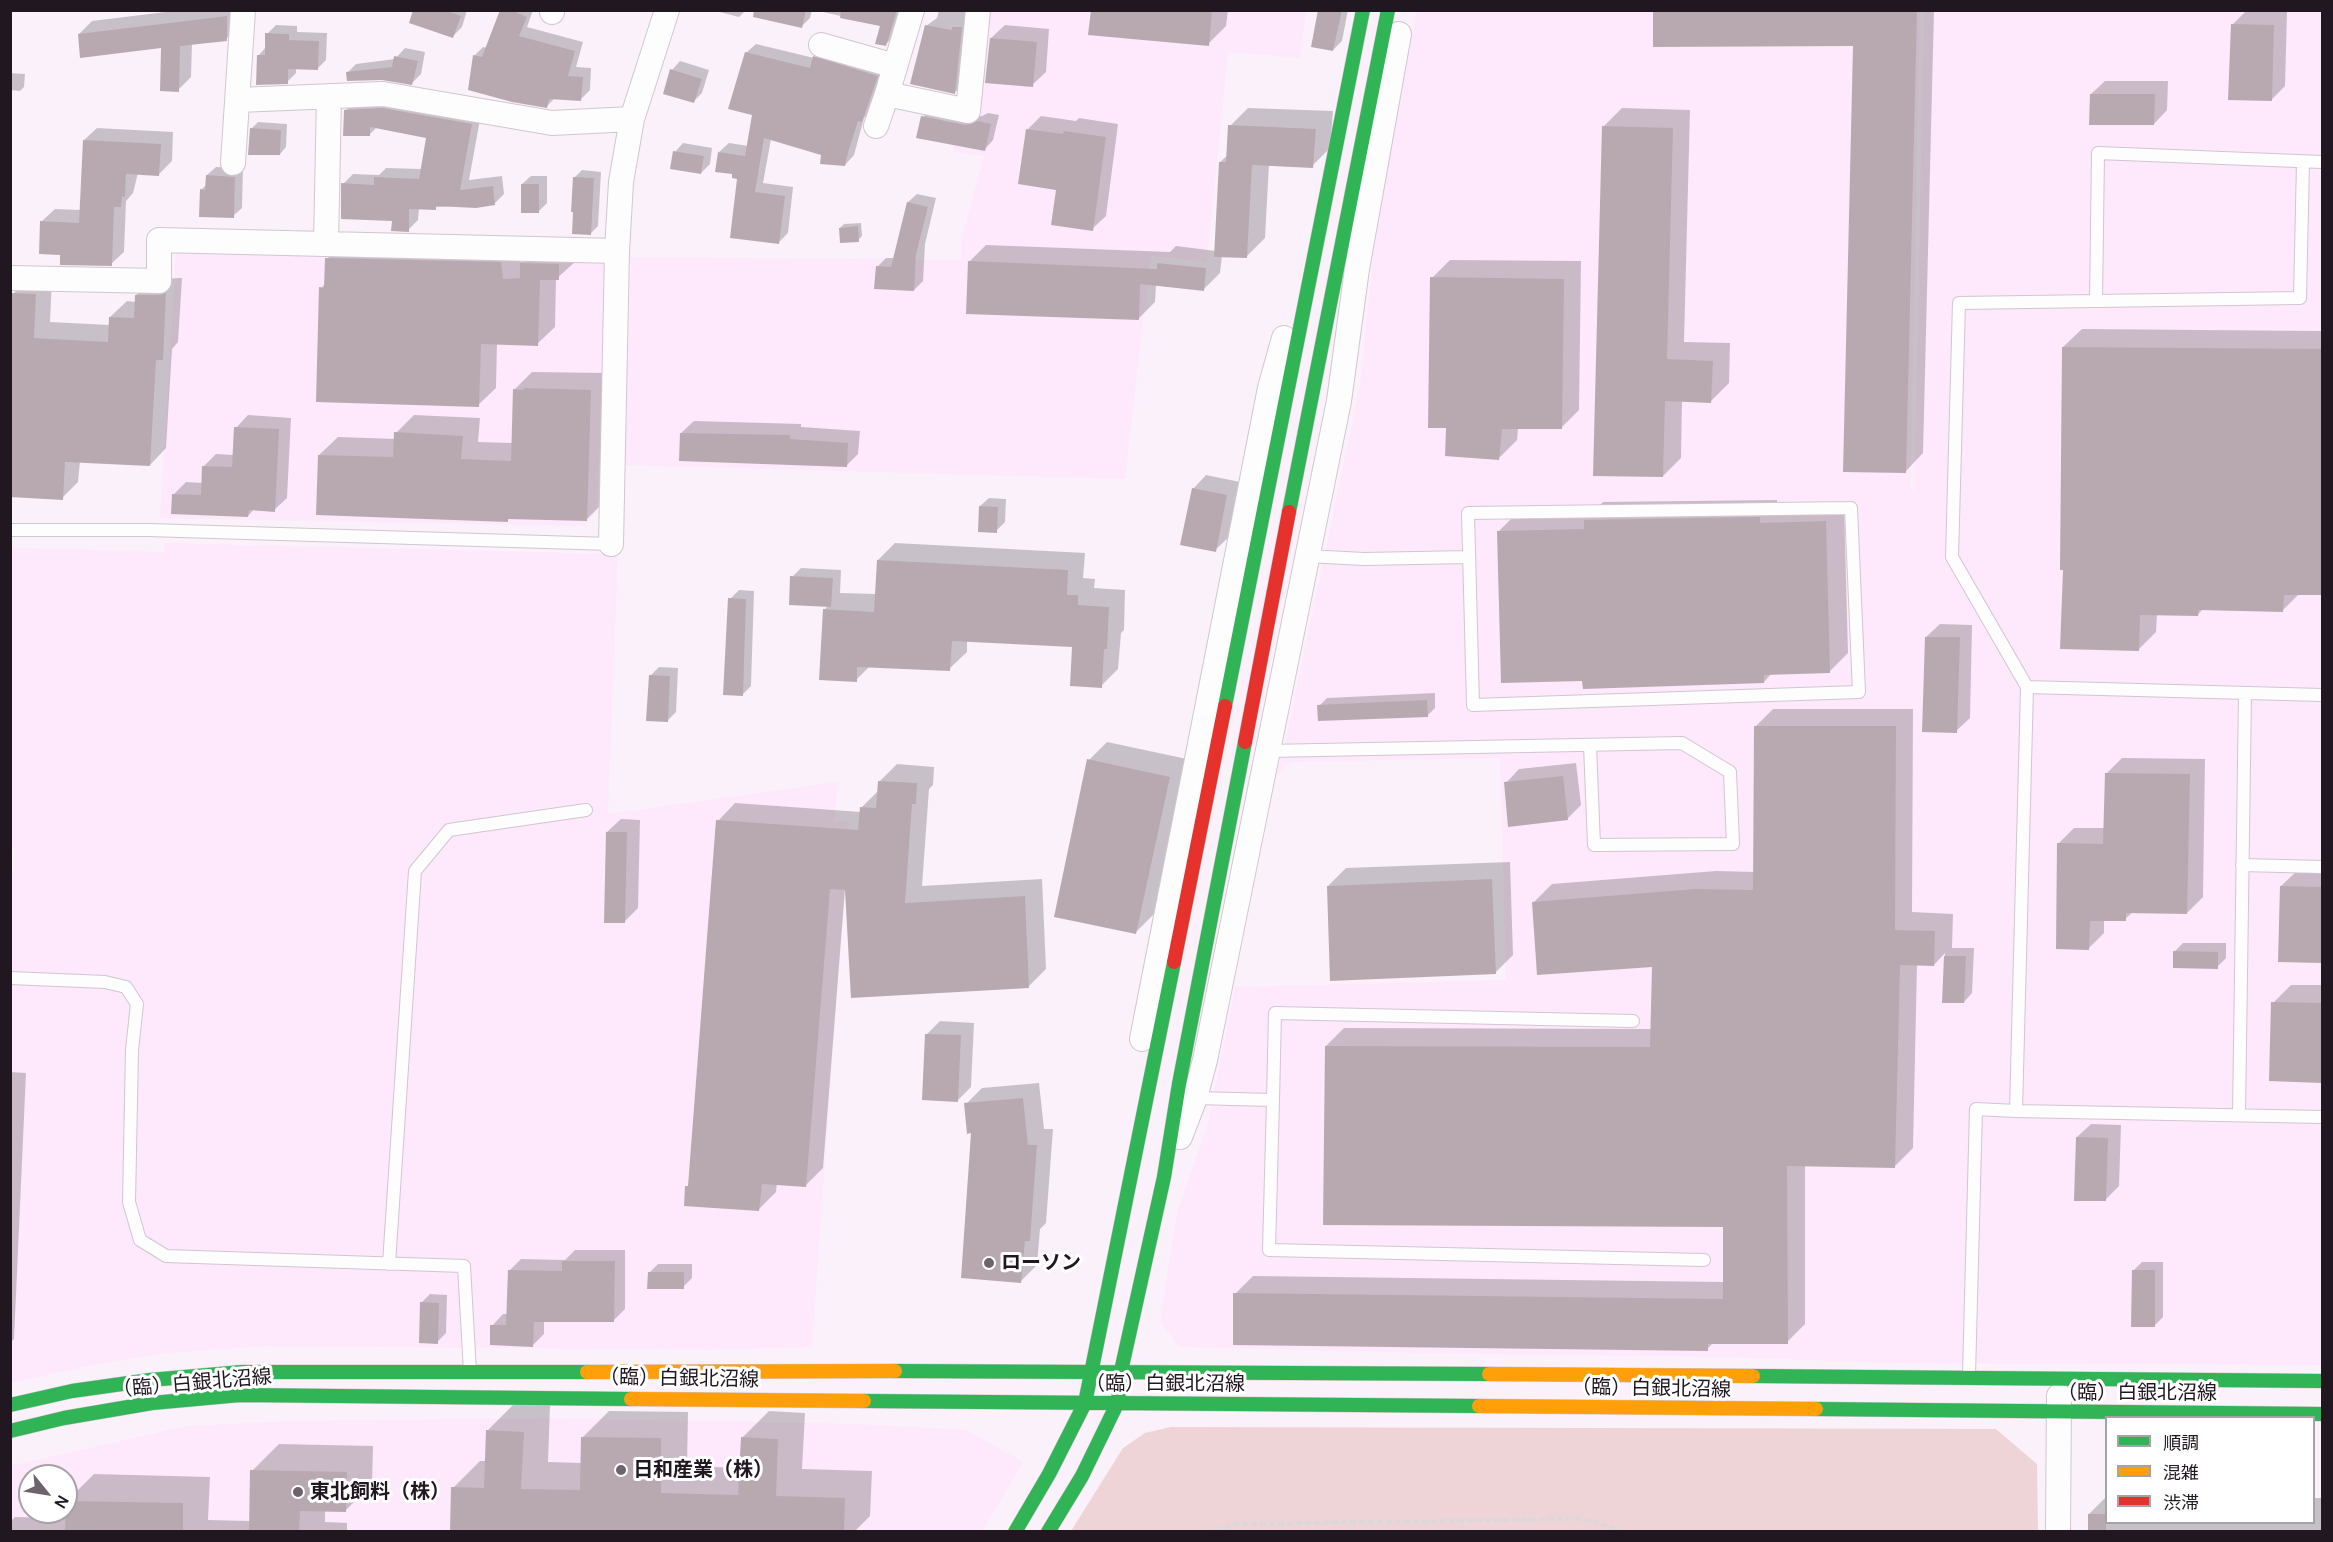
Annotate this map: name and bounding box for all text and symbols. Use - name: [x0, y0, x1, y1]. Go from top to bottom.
- place label: ローソン: [1001, 1251, 1081, 1275]
- marker: ローソン: [982, 1256, 996, 1270]
- street label: （臨）白銀北沼線: [111, 1365, 273, 1403]
- street label: （臨）白銀北沼線: [599, 1366, 759, 1392]
- street label: （臨）白銀北沼線: [1085, 1372, 1245, 1396]
- street label: （臨）白銀北沼線: [1571, 1376, 1731, 1402]
- street label: （臨）白銀北沼線: [2057, 1381, 2217, 1405]
- legend: [2105, 1416, 2315, 1524]
- text: 順調: [2163, 1430, 2199, 1454]
- place label: 日和産業（株）: [633, 1458, 773, 1482]
- text: 混雑: [2163, 1460, 2199, 1484]
- marker: 日和産業（株）: [614, 1463, 628, 1477]
- north arrow: [18, 1464, 78, 1524]
- place label: 東北飼料（株）: [310, 1480, 450, 1504]
- marker: 東北飼料（株）: [291, 1485, 305, 1499]
- text: 渋滞: [2163, 1490, 2199, 1514]
- text: N: [49, 1492, 74, 1512]

